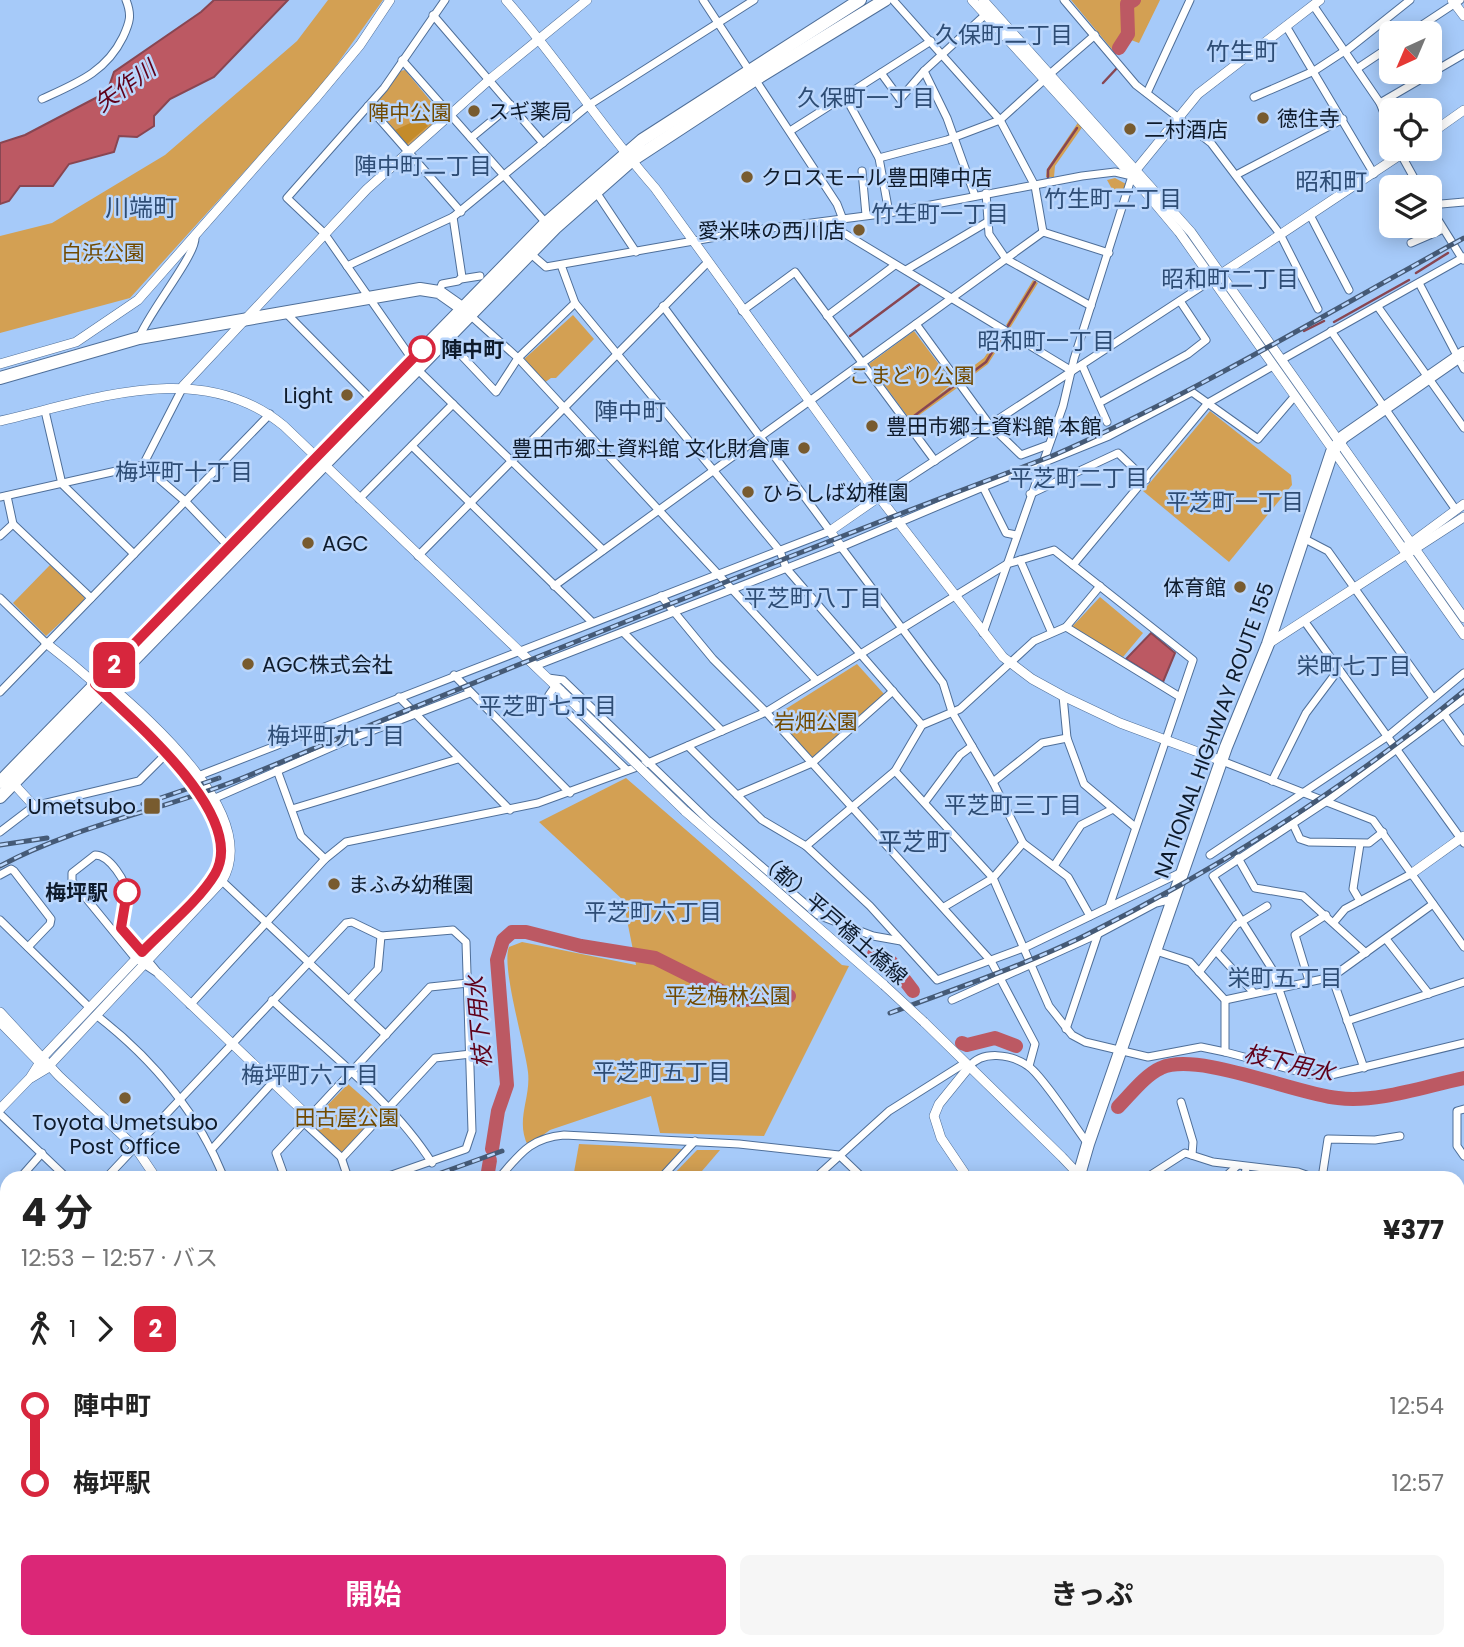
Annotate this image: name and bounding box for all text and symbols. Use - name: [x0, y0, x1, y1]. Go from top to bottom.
- district label: 久保町二丁目: [935, 19, 1073, 51]
- north arrow: [1379, 21, 1442, 84]
- map controls: [1379, 21, 1442, 238]
- district label: 竹生町: [1206, 35, 1278, 68]
- water label: 矢作川: [88, 51, 165, 119]
- district label: 久保町一丁目: [797, 82, 935, 114]
- place label: スギ薬局: [488, 97, 572, 126]
- park label: 陣中公園: [368, 98, 452, 127]
- button: locate: [1379, 98, 1442, 161]
- marker: スギ薬局: [466, 103, 482, 119]
- place label: 徳住寺: [1277, 104, 1340, 133]
- marker: 徳住寺: [1255, 110, 1271, 126]
- place label: 二村酒店: [1144, 115, 1228, 144]
- marker: 二村酒店: [1122, 121, 1138, 137]
- district label: 陣中町二丁目: [354, 150, 492, 182]
- place label: クロスモール豊田陣中店: [761, 163, 992, 192]
- district label: 昭和町: [1295, 165, 1367, 198]
- marker: クロスモール豊田陣中店: [739, 169, 755, 185]
- button: layers: [1379, 175, 1442, 238]
- district label: 竹生町二丁目: [1044, 183, 1182, 215]
- district label: 川端町: [105, 191, 177, 224]
- district label: 竹生町一丁目: [871, 198, 1009, 230]
- place label: 愛米味の西川店: [698, 216, 845, 245]
- marker: 愛米味の西川店: [851, 222, 867, 238]
- park label: 白浜公園: [61, 238, 145, 267]
- district label: 昭和町二丁目: [1161, 263, 1299, 295]
- district label: 昭和町一丁目: [977, 325, 1115, 357]
- place label: 陣中町: [441, 335, 504, 364]
- marker: 陣中町: [409, 336, 435, 362]
- park label: こまどり公園: [849, 361, 975, 390]
- place label: Light: [283, 381, 333, 410]
- marker: Light: [339, 387, 355, 403]
- district label: 陣中町: [594, 395, 666, 428]
- place label: 豊田市郷土資料館 本館: [886, 412, 1102, 441]
- marker: 豊田市郷土資料館 本館: [864, 418, 880, 434]
- place label: 豊田市郷土資料館 文化財倉庫: [511, 434, 790, 463]
- marker: 豊田市郷土資料館 文化財倉庫: [796, 440, 812, 456]
- district label: 梅坪町十丁目: [115, 456, 253, 488]
- district label: 平芝町二丁目: [1010, 462, 1148, 494]
- place label: ひらしば幼稚園: [762, 478, 909, 507]
- marker: ひらしば幼稚園: [740, 484, 756, 500]
- district label: 平芝町一丁目: [1166, 486, 1304, 518]
- place label: AGC: [322, 529, 369, 558]
- marker: AGC: [300, 535, 316, 551]
- place label: 体育館: [1163, 573, 1226, 602]
- street label: NATIONAL HIGHWAY ROUTE 155: [1147, 578, 1281, 882]
- marker: 体育館: [1232, 579, 1248, 595]
- district label: 平芝町八丁目: [744, 582, 882, 614]
- line badge: 2: [91, 642, 137, 688]
- text: 2: [107, 648, 121, 681]
- place label: AGC株式会社: [262, 650, 393, 679]
- district label: 栄町七丁目: [1297, 650, 1412, 682]
- marker: AGC株式会社: [240, 656, 256, 672]
- district label: 平芝町七丁目: [479, 690, 617, 722]
- park label: 岩畑公園: [774, 707, 858, 736]
- district label: 梅坪町九丁目: [267, 720, 405, 752]
- district label: 平芝町三丁目: [944, 789, 1082, 821]
- place label: Umetsubo: [27, 792, 136, 821]
- marker: Umetsubo: [142, 796, 162, 816]
- district label: 平芝町: [878, 825, 950, 858]
- street label: （都）平戸橋土橋線: [752, 845, 914, 991]
- place label: まふみ幼稚園: [348, 870, 474, 899]
- marker: まふみ幼稚園: [326, 876, 342, 892]
- place label: 梅坪駅: [45, 878, 108, 907]
- marker: 梅坪駅: [114, 879, 140, 905]
- district label: 平芝町六丁目: [584, 896, 722, 928]
- district label: 栄町五丁目: [1228, 962, 1343, 994]
- water label: 枝下用水: [459, 972, 499, 1069]
- park label: 平芝梅林公園: [665, 981, 791, 1010]
- water label: 枝下用水: [1241, 1037, 1340, 1090]
- district label: 平芝町五丁目: [593, 1056, 731, 1088]
- district label: 梅坪町六丁目: [241, 1059, 379, 1091]
- marker: Toyota Umetsubo Post Office: [117, 1090, 133, 1106]
- park label: 田古屋公園: [295, 1103, 400, 1132]
- place label: Toyota Umetsubo Post Office: [32, 1108, 218, 1161]
- text: 4 分: [21, 1186, 93, 1239]
- text: ¥377: [1383, 1212, 1444, 1248]
- text: 12:53 – 12:57 · バス: [21, 1242, 218, 1274]
- icon: walk: [21, 1310, 59, 1348]
- icon: forward: [86, 1310, 124, 1348]
- text: 2: [148, 1312, 162, 1345]
- text: 1: [69, 1313, 76, 1345]
- text: 陣中町: [73, 1388, 151, 1424]
- text: 12:54: [1390, 1390, 1444, 1422]
- text: 梅坪駅: [73, 1465, 151, 1501]
- text: 12:57: [1392, 1467, 1444, 1499]
- button: 開始: [21, 1555, 726, 1635]
- button: きっぷ: [740, 1555, 1444, 1635]

